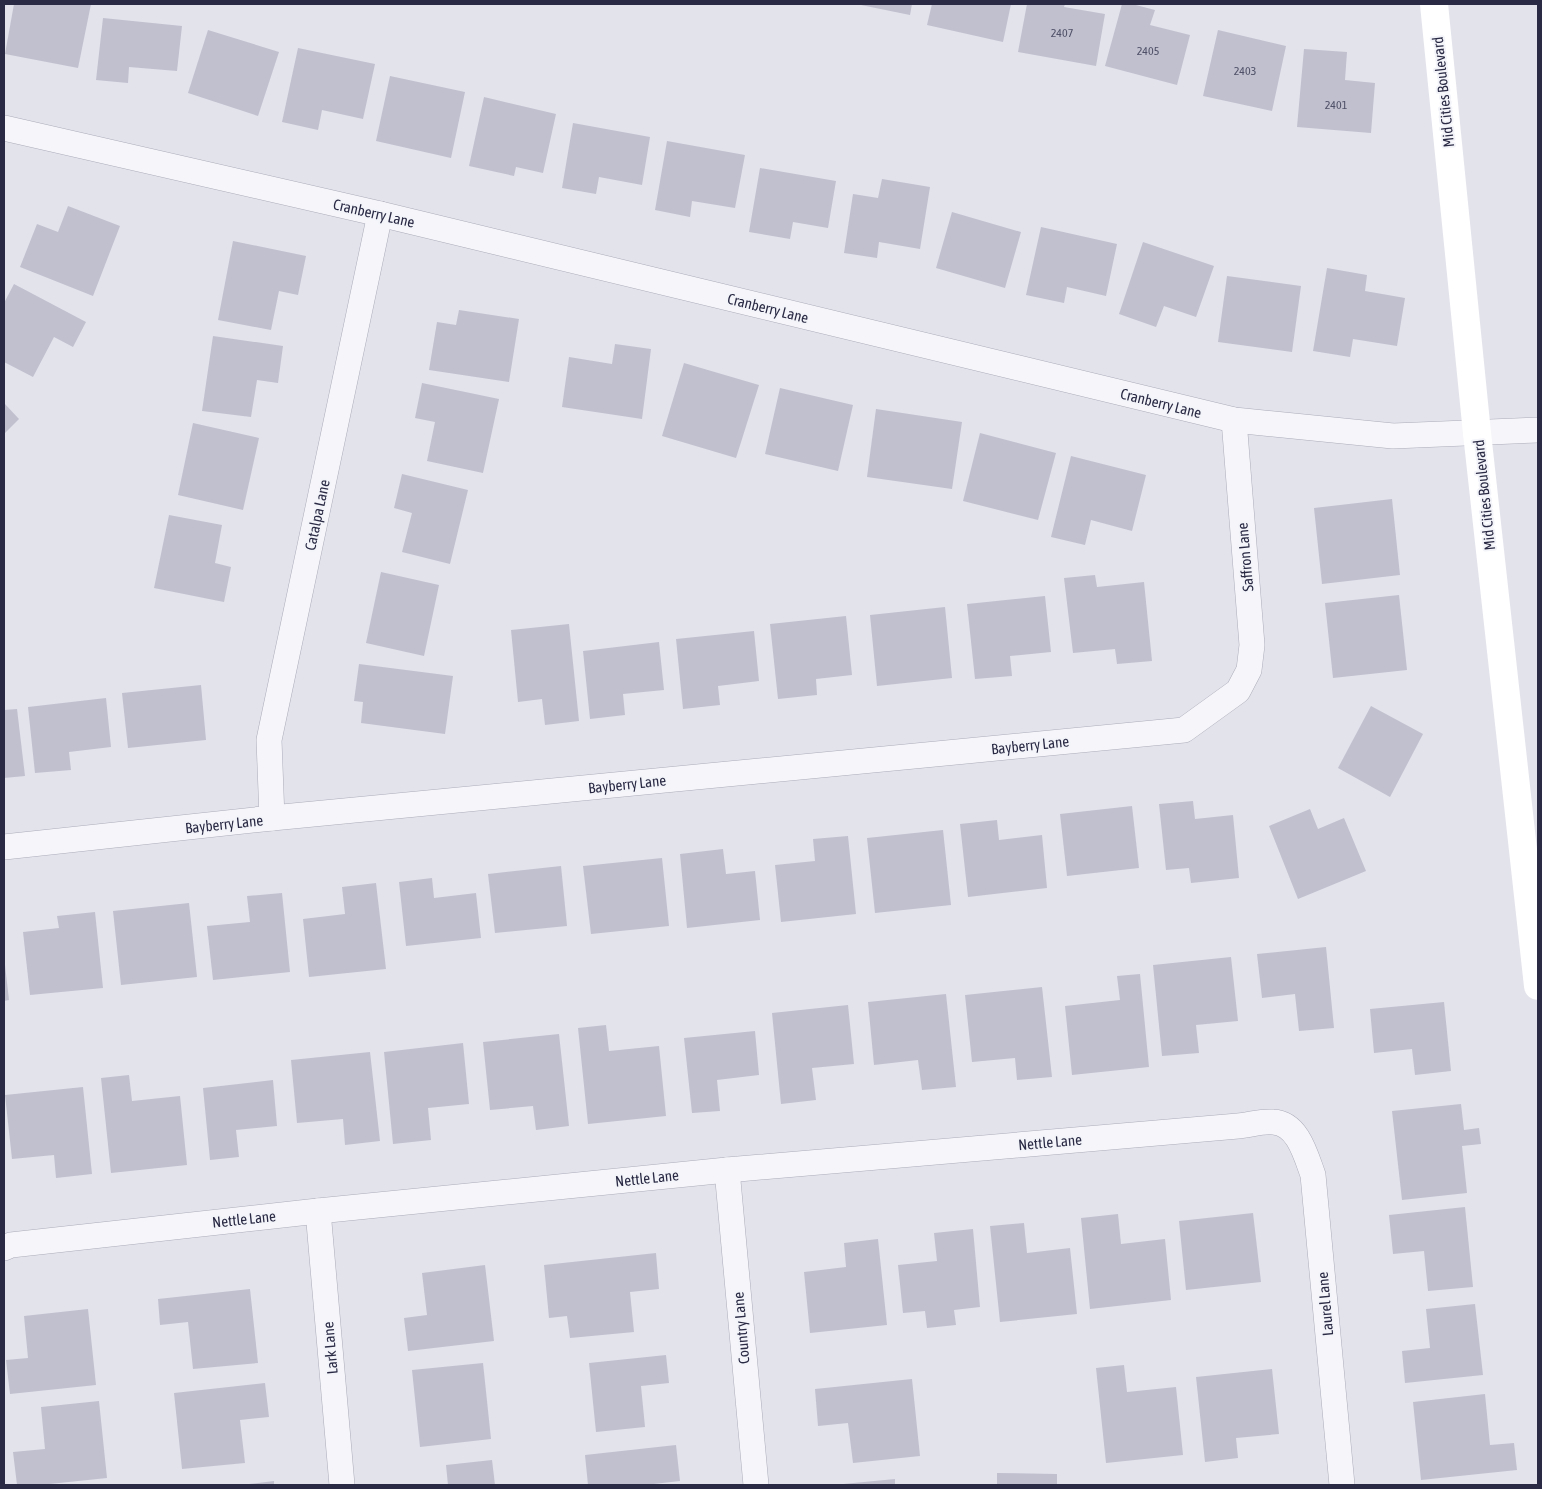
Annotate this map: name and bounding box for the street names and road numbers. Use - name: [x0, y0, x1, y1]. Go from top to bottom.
- street label: Mid Cities Boulevard: [1429, 36, 1457, 148]
- street label: Cranberry Lane: [332, 195, 417, 231]
- street label: Cranberry Lane: [726, 290, 811, 326]
- street label: Cranberry Lane: [1119, 385, 1204, 421]
- street label: Mid Cities Boulevard: [1470, 439, 1498, 551]
- street label: Catalpa Lane: [301, 478, 333, 552]
- street label: Saffron Lane: [1234, 522, 1256, 592]
- street label: Bayberry Lane: [990, 732, 1070, 758]
- street label: Bayberry Lane: [587, 771, 667, 797]
- street label: Bayberry Lane: [184, 811, 264, 837]
- street label: Nettle Lane: [1017, 1131, 1083, 1153]
- street label: Nettle Lane: [614, 1166, 680, 1190]
- street label: Nettle Lane: [211, 1207, 277, 1231]
- street label: Laurel Lane: [1314, 1271, 1336, 1337]
- street label: Country Lane: [729, 1291, 753, 1365]
- street label: Lark Lane: [319, 1321, 341, 1375]

